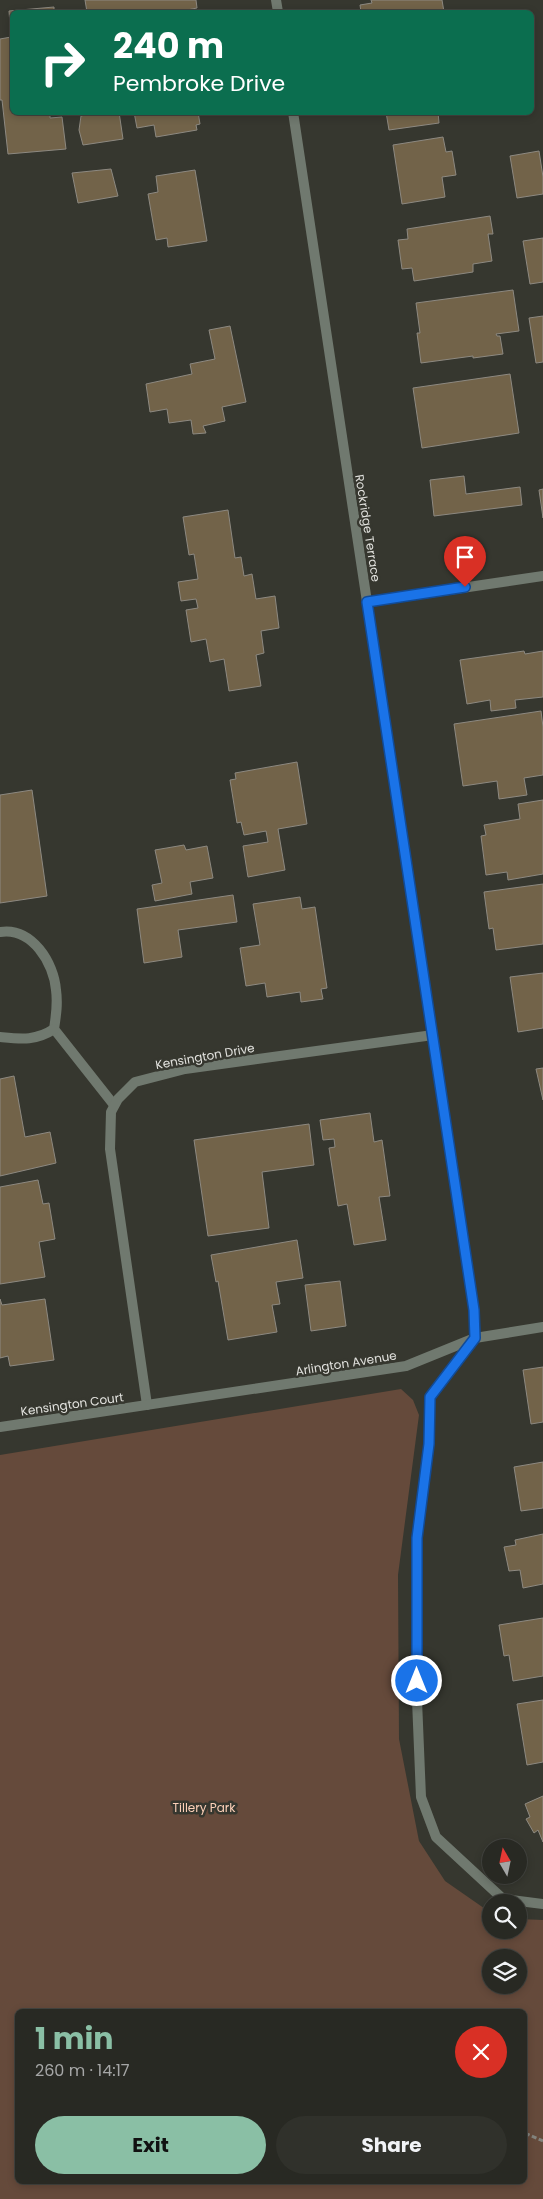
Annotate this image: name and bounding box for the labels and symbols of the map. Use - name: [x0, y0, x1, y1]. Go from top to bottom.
- street label: Rockridge Terrace: [351, 473, 385, 583]
- pin: [444, 536, 486, 587]
- street label: Kensington Drive: [154, 1039, 256, 1073]
- street label: Arlington Avenue: [294, 1347, 398, 1379]
- street label: Kensington Court: [19, 1388, 125, 1420]
- position arrow: [390, 1654, 442, 1706]
- park label: Tillery Park: [173, 1799, 236, 1816]
- north arrow: [482, 1839, 528, 1884]

